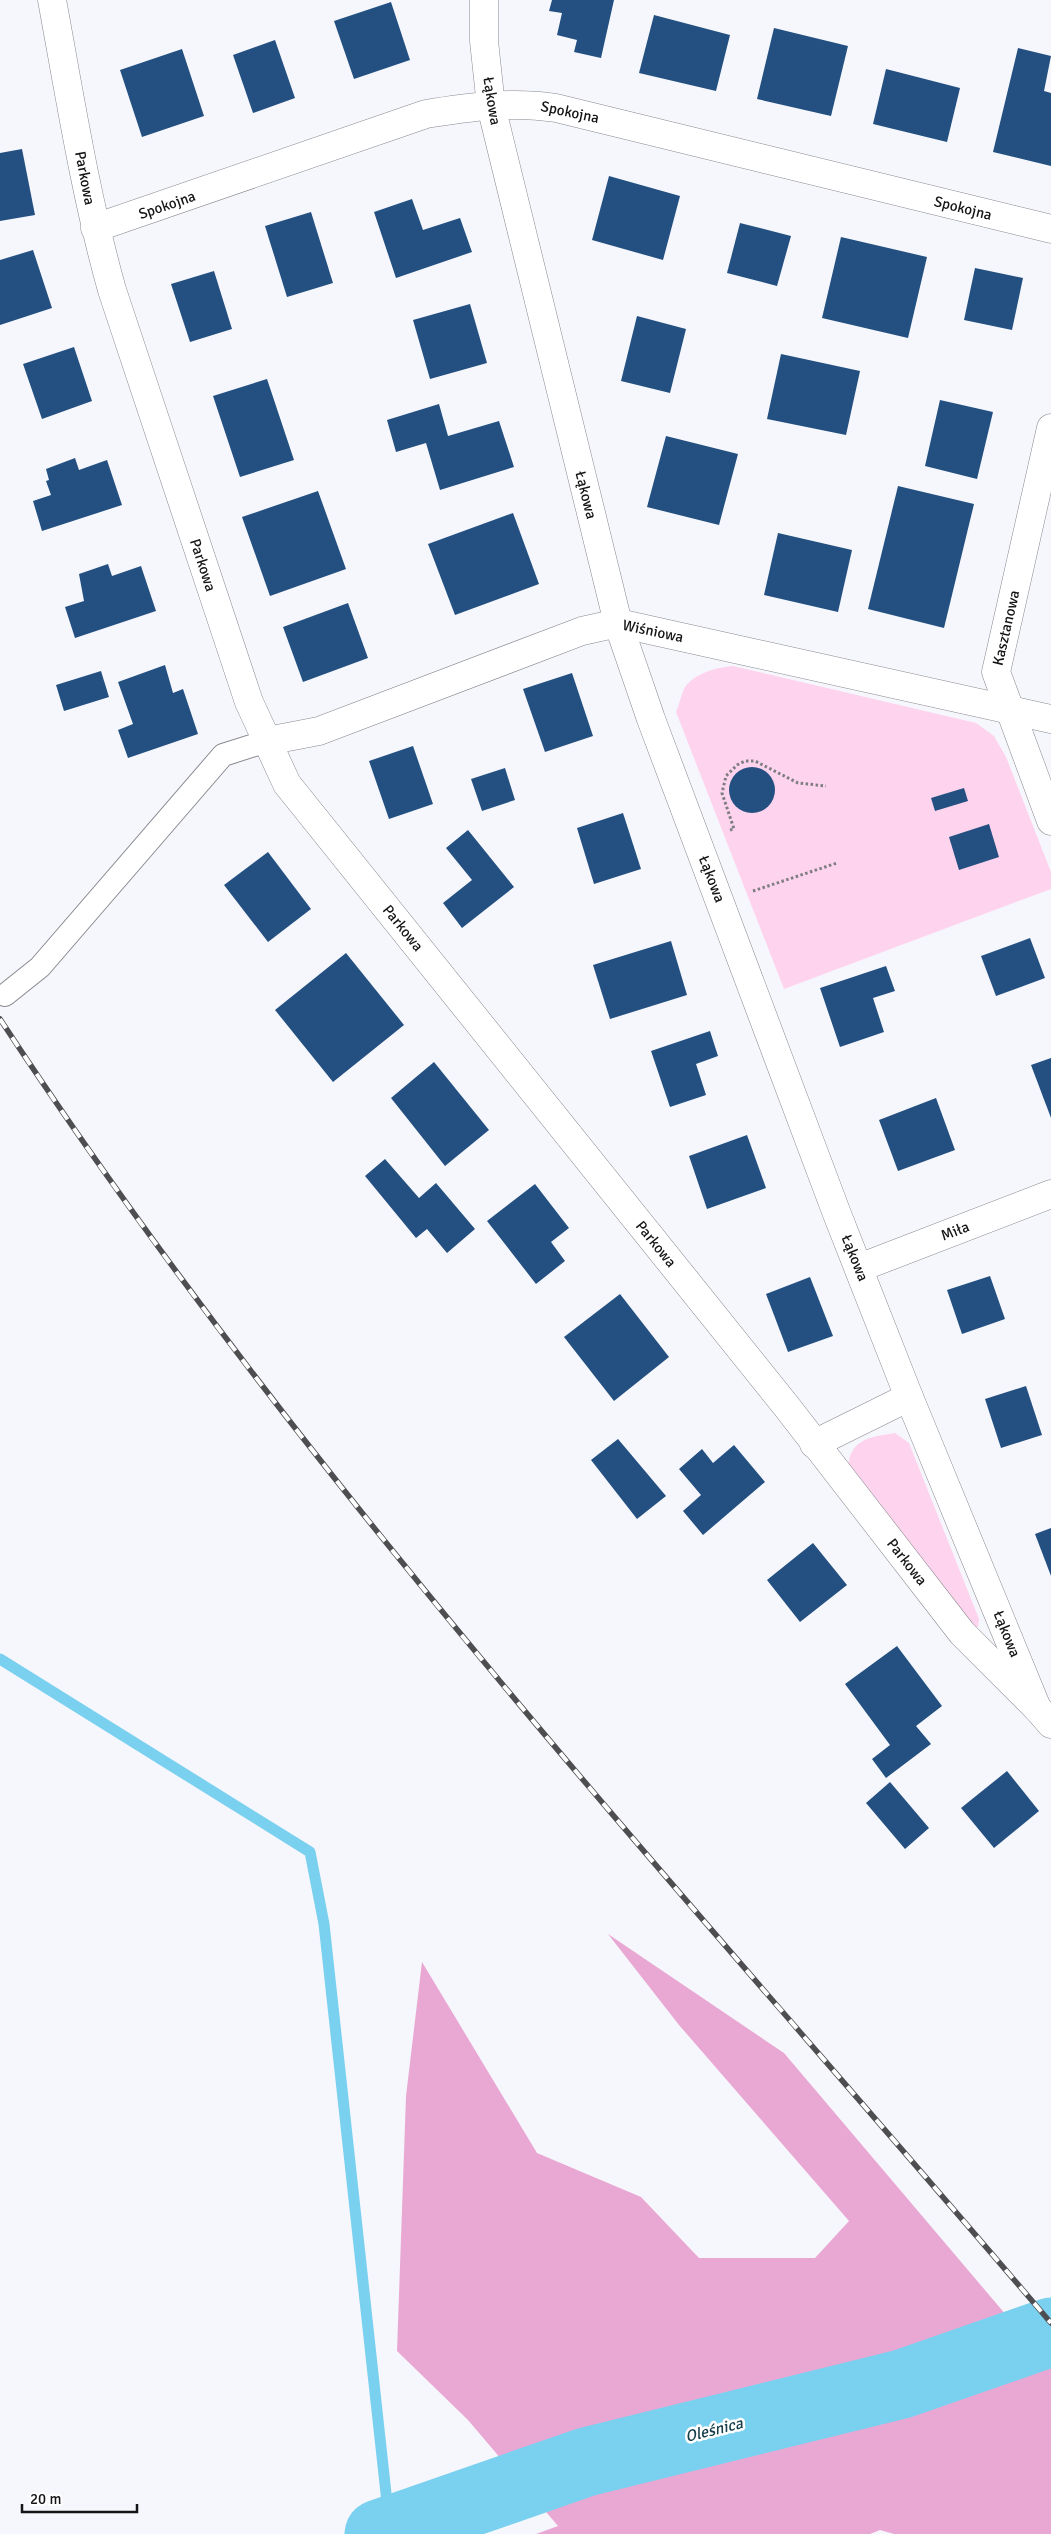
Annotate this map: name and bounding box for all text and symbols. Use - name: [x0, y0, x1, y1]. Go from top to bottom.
- street label: Łąkowa: [479, 76, 505, 126]
- street label: Spokojna: [539, 97, 601, 127]
- street label: Parkowa: [71, 150, 99, 206]
- street label: Spokojna: [136, 187, 198, 223]
- street label: Spokojna: [932, 192, 994, 224]
- street label: Łąkowa: [571, 469, 601, 521]
- street label: Parkowa: [186, 536, 220, 594]
- street label: Kasztanowa: [989, 589, 1023, 667]
- street label: Wiśniowa: [621, 616, 685, 646]
- street label: Łąkowa: [695, 853, 729, 905]
- street label: Parkowa: [379, 901, 427, 955]
- street label: Parkowa: [632, 1217, 680, 1271]
- street label: Miła: [938, 1217, 972, 1245]
- street label: Łąkowa: [838, 1232, 872, 1284]
- street label: Parkowa: [883, 1535, 931, 1589]
- street label: Łąkowa: [990, 1608, 1024, 1660]
- water label: Oleśnica: [683, 2413, 746, 2447]
- scale bar: [22, 2482, 138, 2514]
- text: 20 m: [30, 2490, 61, 2508]

